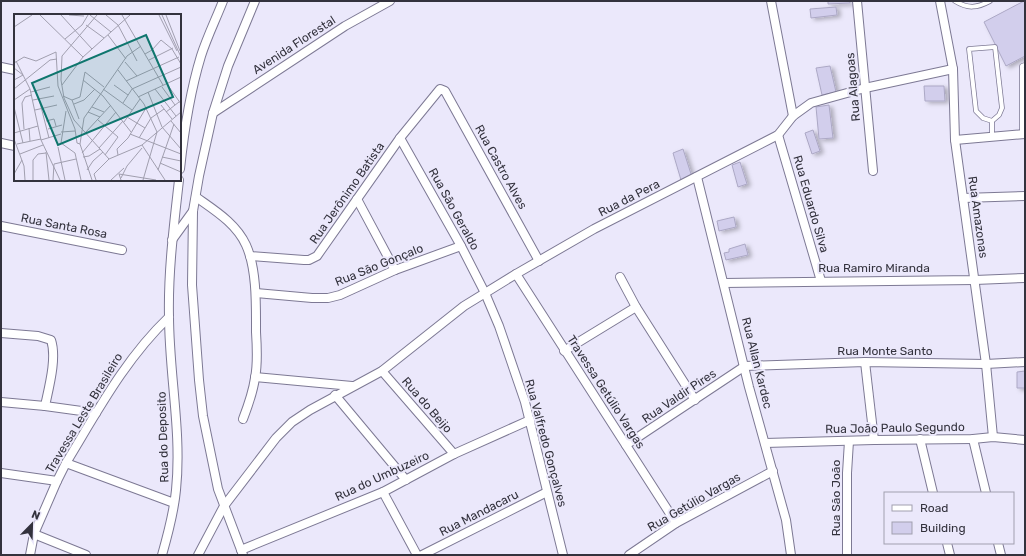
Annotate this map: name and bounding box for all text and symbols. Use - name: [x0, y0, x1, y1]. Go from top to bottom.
- street label: Avenida Florestal: [250, 13, 338, 77]
- inset map: [14, 14, 181, 181]
- street label: Rua Alagoas: [843, 52, 863, 122]
- street label: Rua Castro Alves: [472, 122, 530, 212]
- street label: Rua Jerônimo Batista: [307, 140, 387, 246]
- street label: Rua Eduardo Silva: [790, 154, 832, 254]
- street label: Rua São Geraldo: [426, 166, 482, 252]
- street label: Rua Amazonas: [965, 175, 991, 259]
- street label: Rua da Pera: [596, 177, 662, 219]
- street label: Rua Santa Rosa: [20, 211, 108, 241]
- street label: Rua São Gonçalo: [333, 241, 425, 289]
- street label: Rua Ramiro Miranda: [818, 261, 930, 275]
- street label: Rua Allan Kardec: [739, 316, 775, 411]
- street label: Travessa Getúlio Vargas: [564, 333, 648, 451]
- street label: Rua Monte Santo: [837, 344, 933, 358]
- street label: Travessa Leste Brasileiro: [43, 350, 126, 476]
- street label: Rua Valdir Pires: [639, 366, 719, 426]
- street label: Rua do Beijo: [399, 374, 455, 436]
- street label: Rua Valfredo Gonçalves: [522, 378, 570, 508]
- street label: Rua do Deposito: [154, 391, 172, 483]
- street label: Rua João Paulo Segundo: [825, 420, 965, 436]
- street label: Rua do Umbuzeiro: [333, 448, 431, 504]
- street label: Rua São João: [829, 460, 843, 536]
- street label: Rua Getúlio Vargas: [645, 470, 743, 534]
- street label: Rua Mandacaru: [437, 487, 521, 539]
- legend: [884, 492, 1014, 544]
- text: Road: [920, 501, 948, 515]
- north arrow: [12, 504, 52, 544]
- text: N: [30, 508, 42, 523]
- text: Building: [920, 521, 966, 535]

